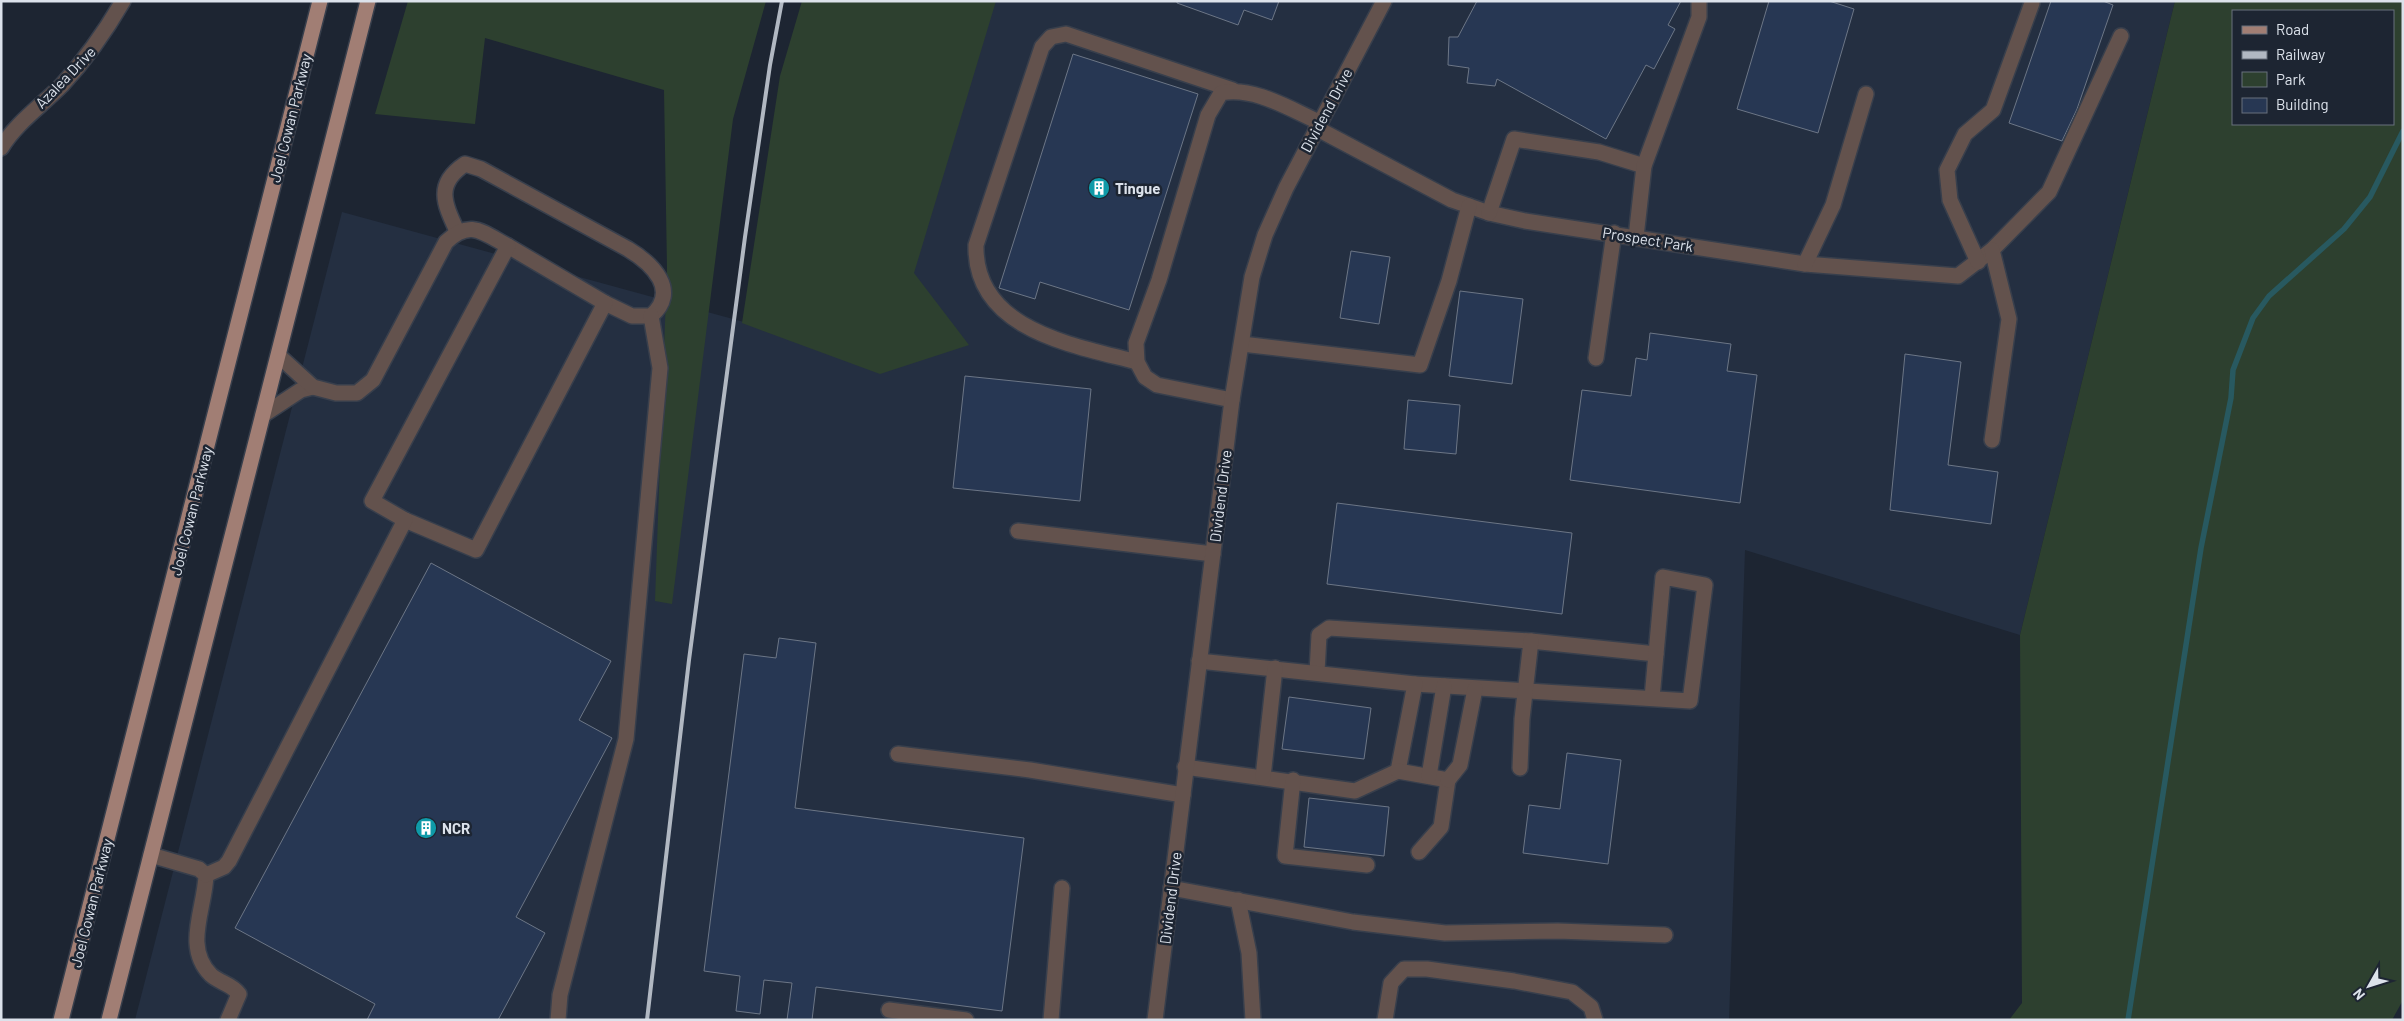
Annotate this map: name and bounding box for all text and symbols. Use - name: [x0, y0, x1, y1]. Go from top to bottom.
- legend: [2232, 10, 2394, 125]
- text: Road: [2276, 20, 2309, 38]
- street label: Azalea Drive: [31, 42, 99, 112]
- text: Railway: [2276, 45, 2325, 63]
- street label: Joel Cowan Parkway: [265, 52, 315, 184]
- street label: Dividend Drive: [1296, 65, 1356, 155]
- text: Park: [2276, 70, 2306, 88]
- text: Building: [2276, 95, 2329, 113]
- building icon: Tingue: [1087, 176, 1111, 200]
- place label: Tingue: [1115, 179, 1160, 197]
- street label: Prospect Park: [1601, 223, 1695, 255]
- street label: Joel Cowan Parkway: [166, 445, 216, 577]
- street label: Dividend Drive: [1205, 449, 1235, 543]
- building icon: NCR: [414, 816, 438, 840]
- place label: NCR: [442, 819, 470, 837]
- street label: Joel Cowan Parkway: [66, 837, 116, 969]
- street label: Dividend Drive: [1155, 851, 1185, 945]
- north arrow: [2344, 961, 2394, 1011]
- text: N: [2349, 986, 2368, 1003]

